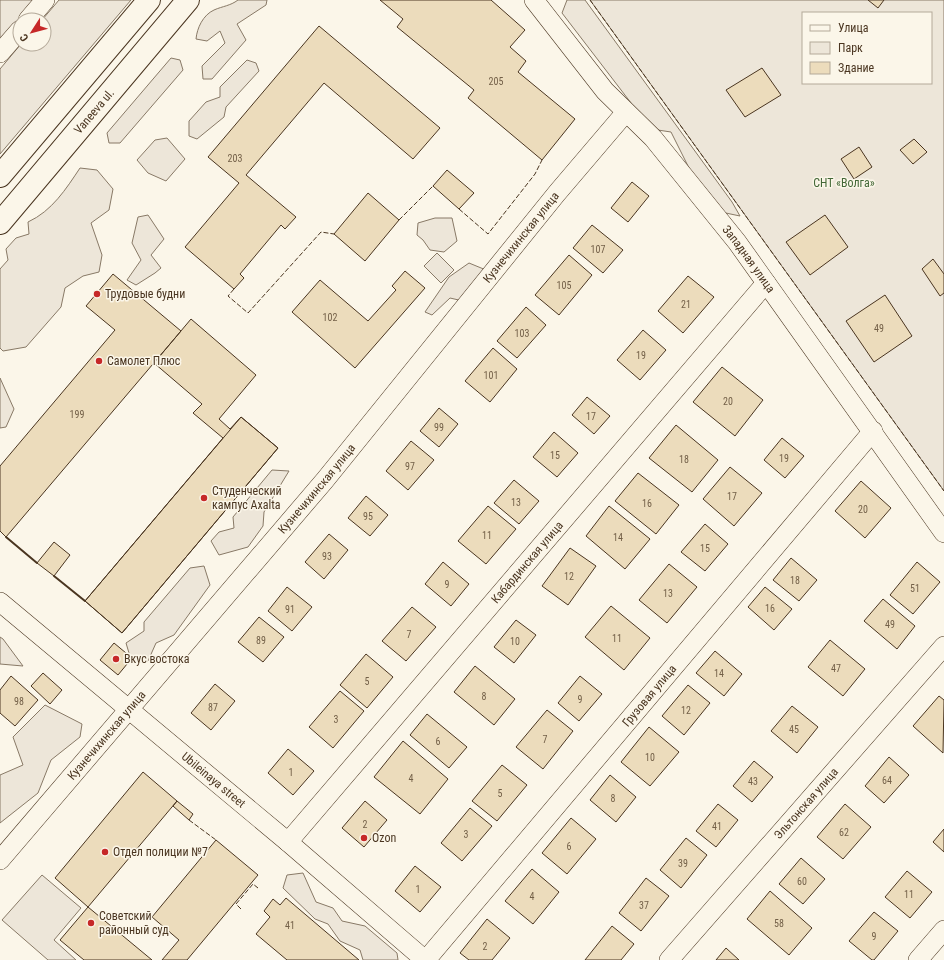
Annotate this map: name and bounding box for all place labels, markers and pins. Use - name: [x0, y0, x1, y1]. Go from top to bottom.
- place label: Трудовые будни: [105, 287, 185, 301]
- marker: Трудовые будни: [92, 289, 102, 299]
- place label: Самолет Плюс: [107, 354, 181, 368]
- marker: Самолет Плюс: [94, 356, 104, 366]
- place label: Студенческий кампус Axalta: [212, 484, 282, 512]
- marker: Студенческий кампус Axalta: [199, 493, 209, 503]
- place label: Вкус востока: [124, 652, 190, 666]
- marker: Вкус востока: [111, 654, 121, 664]
- place label: Ozon: [372, 831, 396, 845]
- marker: Ozon: [359, 833, 369, 843]
- place label: Отдел полиции №7: [113, 845, 208, 859]
- marker: Отдел полиции №7: [100, 847, 110, 857]
- place label: Советский районный суд: [99, 909, 169, 937]
- marker: Советский районный суд: [86, 918, 96, 928]

